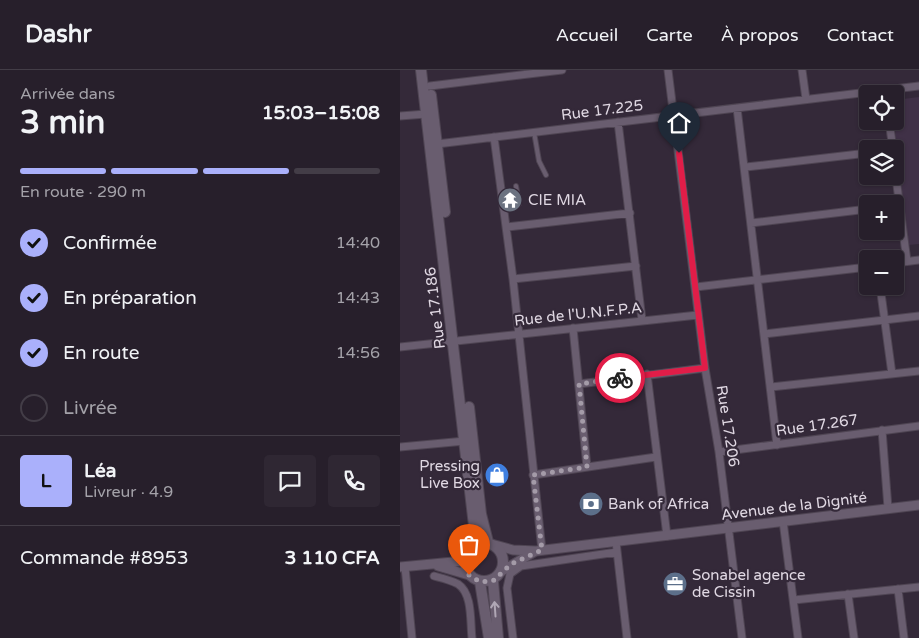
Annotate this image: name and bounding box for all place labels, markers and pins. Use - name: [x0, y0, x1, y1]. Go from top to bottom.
- pin: [658, 102, 700, 153]
- temple icon: CIE MIA: [497, 187, 523, 213]
- place label: CIE MIA: [528, 191, 586, 209]
- place label: Pressing Live Box: [419, 457, 480, 492]
- shop icon: Pressing Live Box: [484, 462, 510, 488]
- bank icon: Bank of Africa: [578, 491, 604, 517]
- place label: Bank of Africa: [608, 495, 709, 513]
- pin: [448, 524, 490, 575]
- place label: Sonabel agence de Cissin: [692, 566, 805, 601]
- office icon: Sonabel agence de Cissin: [662, 571, 688, 597]

